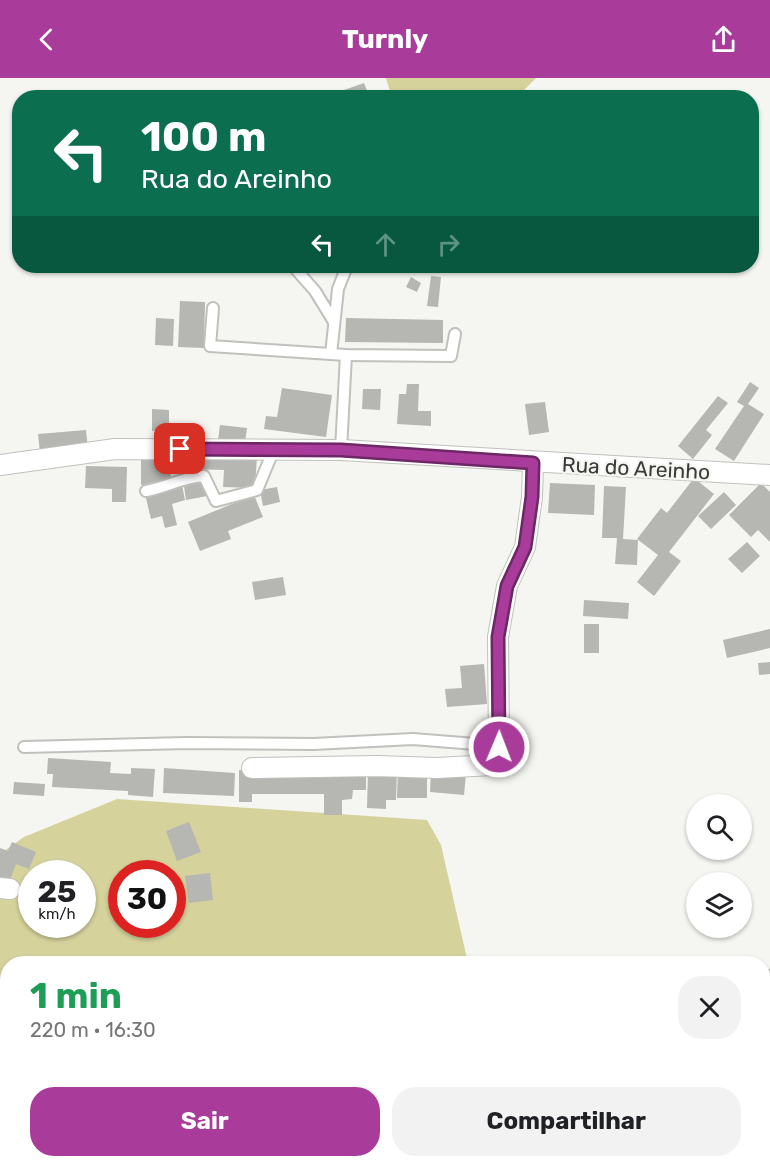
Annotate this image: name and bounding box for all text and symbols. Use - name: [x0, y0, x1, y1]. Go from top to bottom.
- icon: back: [30, 23, 63, 56]
- text: Turnly: [342, 23, 428, 55]
- icon: share: [707, 23, 740, 56]
- text: 100 m: [141, 112, 266, 162]
- icon: left: [42, 114, 120, 192]
- text: Rua do Areinho: [141, 163, 332, 195]
- icon: left: [306, 228, 339, 261]
- icon: ahead: [369, 228, 402, 261]
- icon: right: [432, 228, 465, 261]
- pin: [154, 423, 205, 474]
- icon: arrive: [163, 432, 196, 465]
- street label: Rua do Areinho: [561, 452, 711, 484]
- position arrow: [467, 715, 531, 779]
- map controls: [686, 794, 752, 938]
- button: search: [686, 794, 752, 860]
- speed limit sign: 30: [108, 860, 186, 938]
- button: layers: [686, 872, 752, 938]
- text: 25: [38, 874, 76, 910]
- text: km/h: [38, 905, 76, 923]
- text: 1 min: [30, 974, 122, 1017]
- button: close: [678, 976, 741, 1039]
- text: 220 m · 16:30: [30, 1018, 156, 1042]
- button: Sair: [30, 1087, 380, 1156]
- button: Compartilhar: [392, 1087, 741, 1156]

